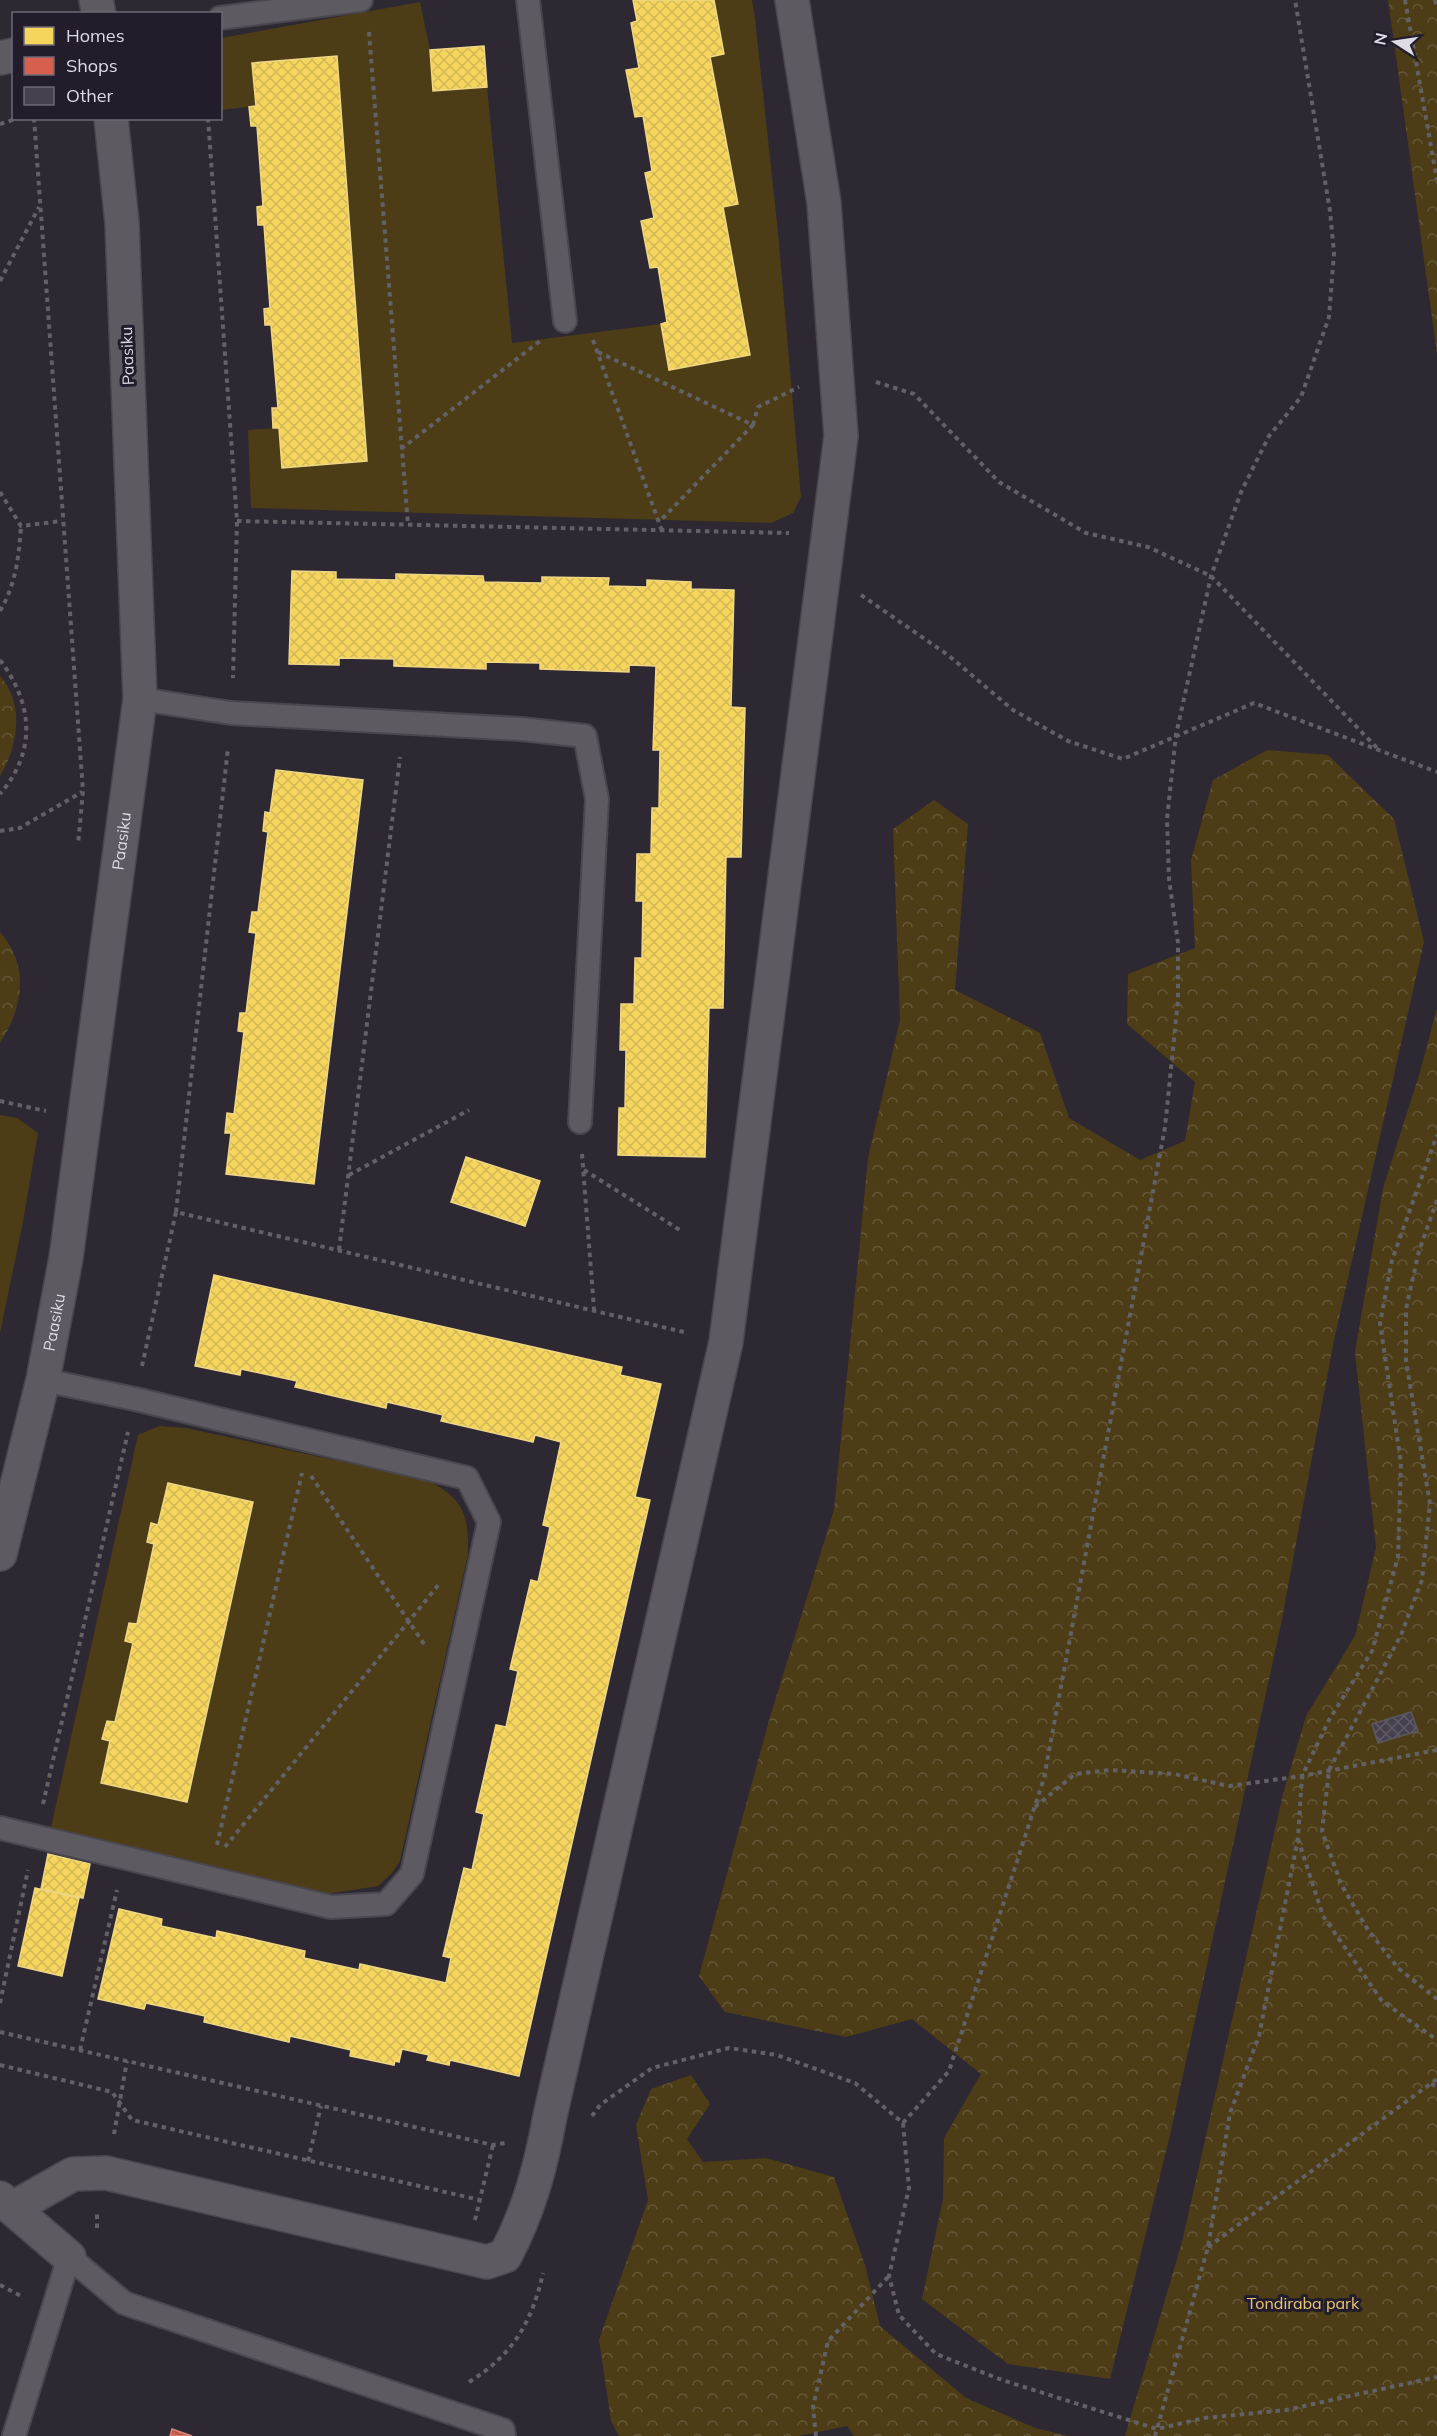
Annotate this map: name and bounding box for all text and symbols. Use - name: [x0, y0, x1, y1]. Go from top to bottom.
- legend: [12, 12, 222, 120]
- north arrow: [1365, 12, 1425, 72]
- text: Homes: [66, 24, 125, 47]
- text: N: [1369, 31, 1391, 47]
- text: Shops: [66, 54, 118, 77]
- text: Other: [66, 84, 114, 107]
- street label: Paasiku: [116, 326, 138, 386]
- street label: Paasiku: [107, 811, 135, 871]
- street label: Paasiku: [39, 1292, 69, 1353]
- park label: Tondiraba park: [1247, 2293, 1360, 2313]

